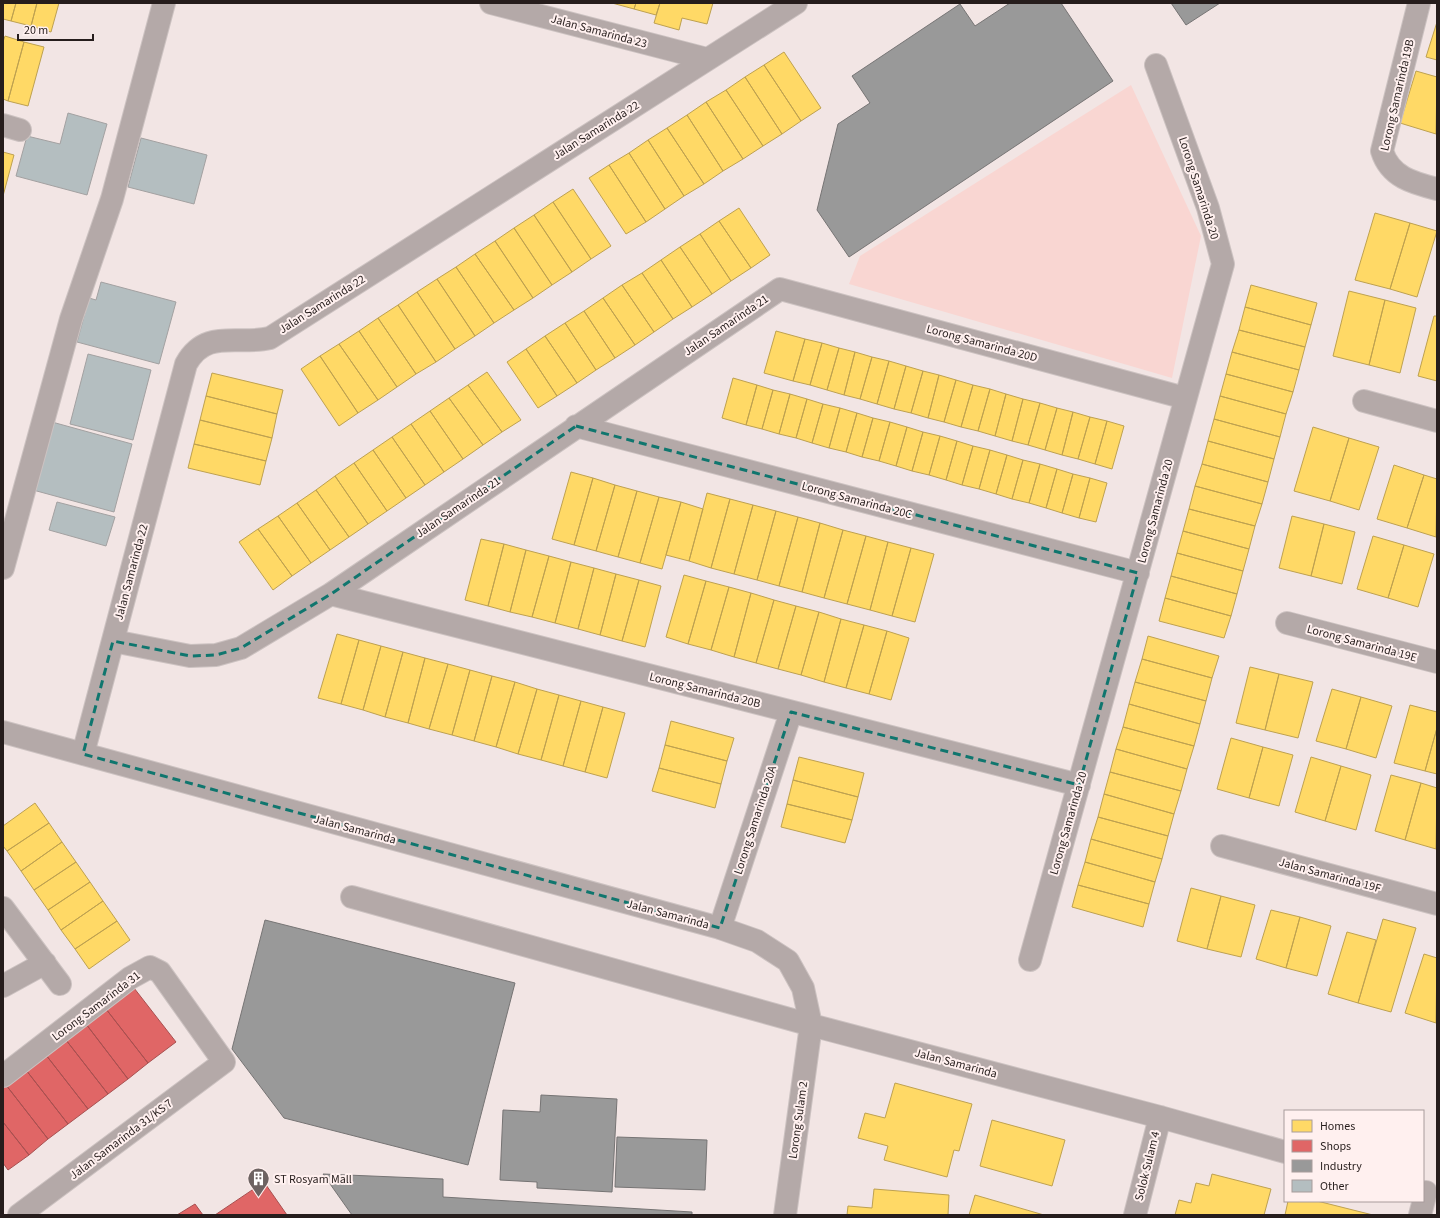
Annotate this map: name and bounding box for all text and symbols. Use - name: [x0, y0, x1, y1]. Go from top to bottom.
- street label: Jalan Samarinda 23: [549, 10, 649, 53]
- scale bar: [18, 16, 93, 42]
- text: 20 m: [24, 22, 48, 39]
- street label: Lorong Samarinda 19B: [1376, 38, 1419, 153]
- street label: Jalan Samarinda 22: [550, 97, 643, 164]
- street label: Lorong Samarinda 20: [1174, 135, 1223, 242]
- street label: Jalan Samarinda 22: [276, 271, 369, 338]
- street label: Jalan Samarinda 21: [680, 291, 772, 360]
- street label: Lorong Samarinda 20D: [924, 320, 1039, 366]
- street label: Lorong Samarinda 20: [1133, 457, 1178, 565]
- street label: Jalan Samarinda 21: [412, 473, 504, 542]
- street label: Lorong Samarinda 20C: [800, 478, 914, 523]
- street label: Jalan Samarinda 22: [110, 522, 153, 622]
- street label: Lorong Samarinda 19E: [1305, 621, 1419, 666]
- street label: Lorong Samarinda 20B: [648, 668, 762, 713]
- street label: Lorong Samarinda 20A: [730, 763, 781, 877]
- street label: Lorong Samarinda 20: [1046, 769, 1091, 877]
- street label: Jalan Samarinda: [312, 810, 398, 849]
- street label: Jalan Samarinda 19F: [1277, 854, 1383, 897]
- street label: Jalan Samarinda: [625, 895, 711, 934]
- street label: Lorong Samarinda 31: [48, 967, 144, 1045]
- street label: Jalan Samarinda: [913, 1044, 999, 1083]
- street label: Lorong Sulam 2: [785, 1080, 812, 1160]
- street label: Jalan Samarinda 31/KS 7: [66, 1095, 176, 1184]
- legend: [1284, 1110, 1424, 1202]
- text: Homes: [1320, 1118, 1355, 1135]
- street label: Solok Sulam 4: [1131, 1130, 1164, 1203]
- text: Shops: [1320, 1138, 1351, 1155]
- text: Industry: [1320, 1158, 1362, 1175]
- building icon: ST Rosyam Mall: [245, 1166, 271, 1199]
- place label: ST Rosyam Mall: [274, 1171, 352, 1188]
- text: Other: [1320, 1178, 1350, 1195]

